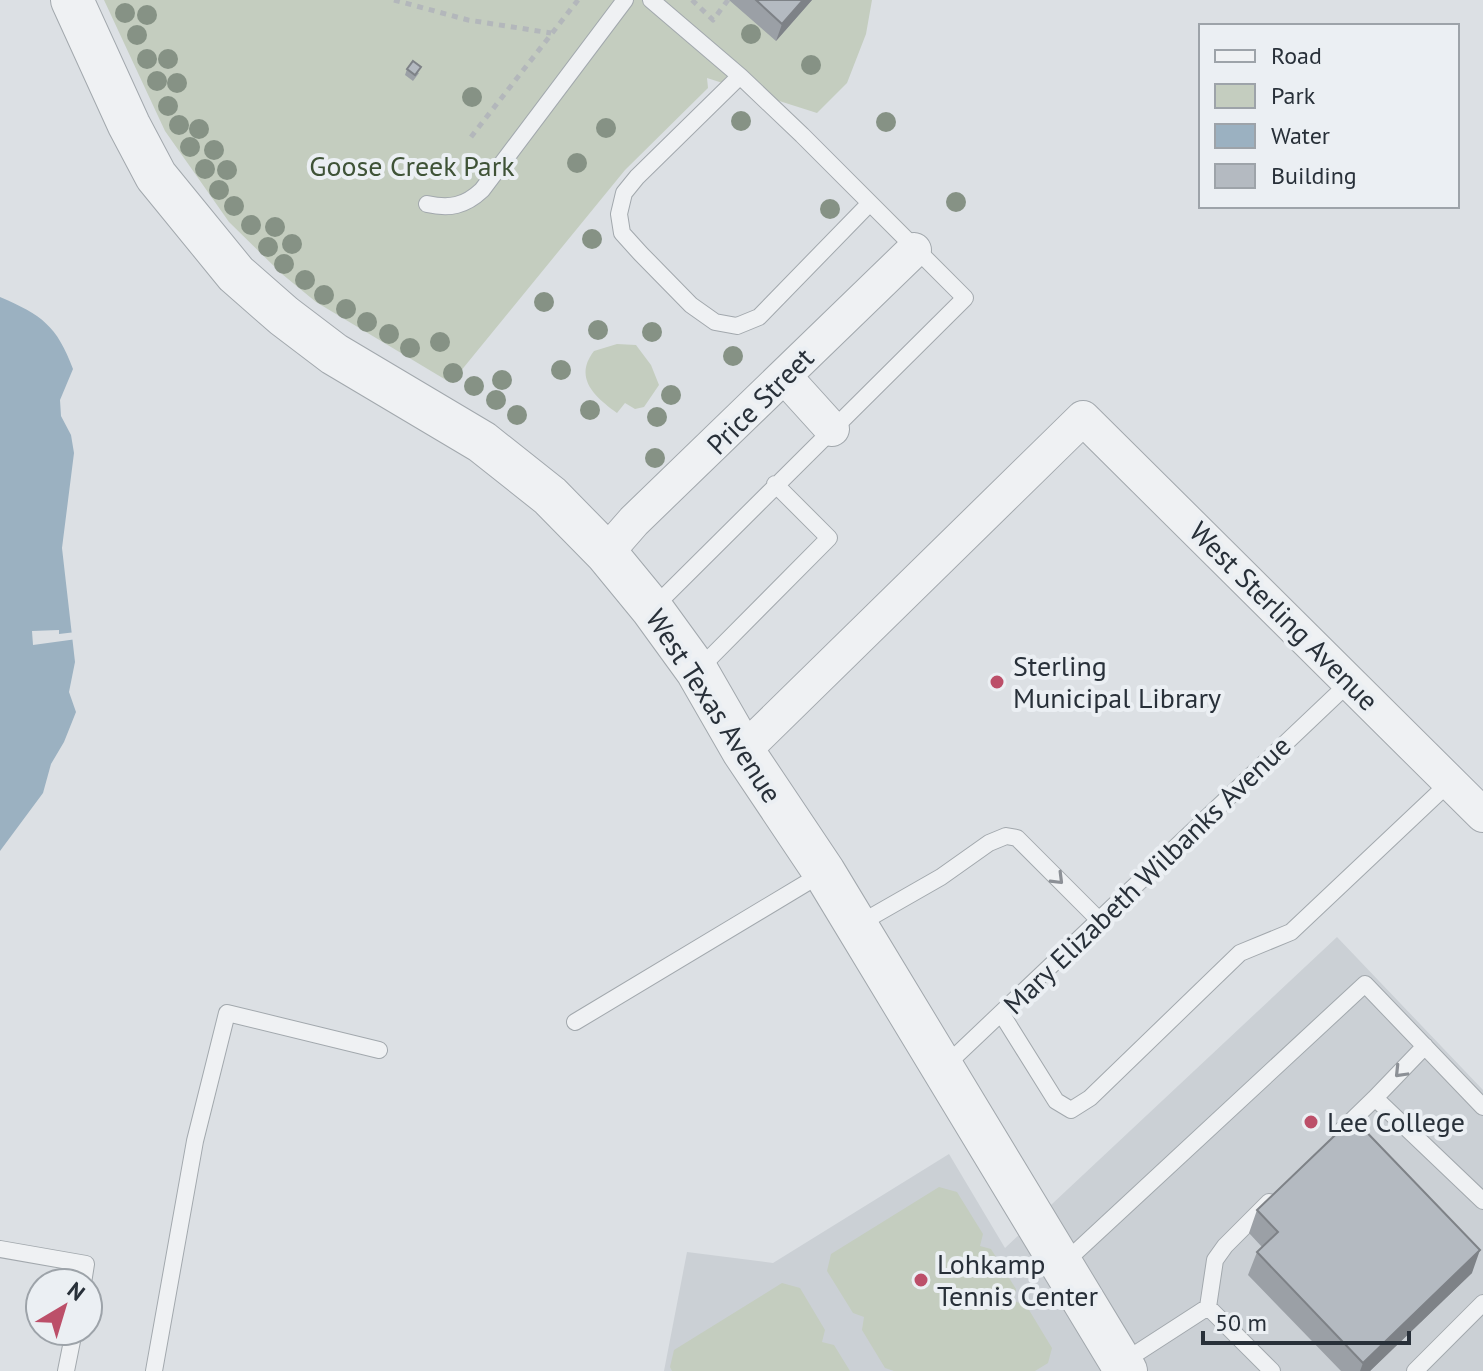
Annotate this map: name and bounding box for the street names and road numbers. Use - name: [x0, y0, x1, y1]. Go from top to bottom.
- street label: Price Street: [698, 339, 821, 462]
- street label: West Sterling Avenue: [1182, 513, 1387, 718]
- street label: West Texas Avenue: [638, 602, 791, 810]
- street label: Mary Elizabeth Wilbanks Avenue: [995, 727, 1298, 1022]

